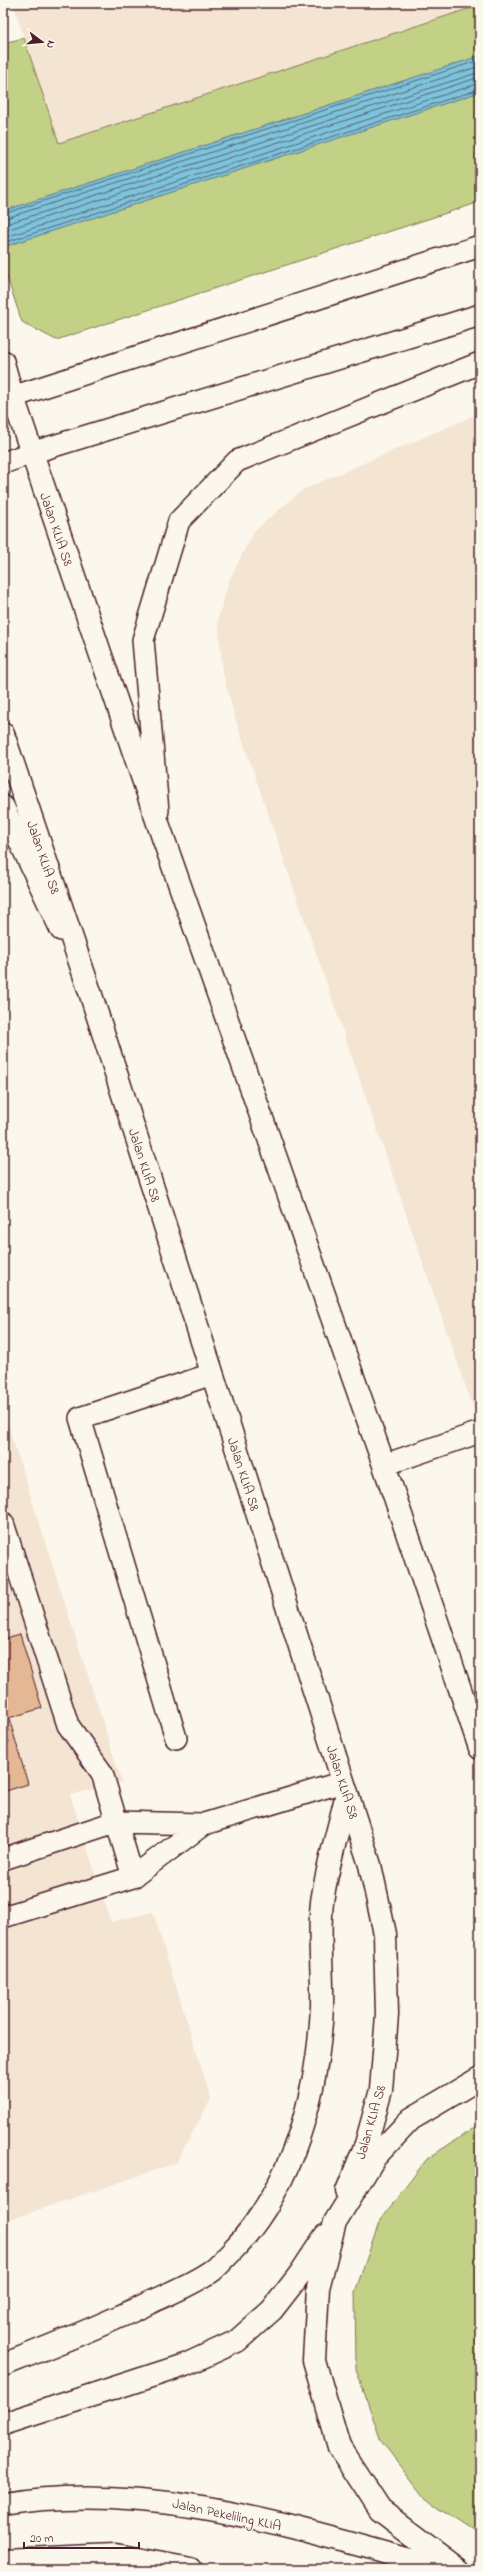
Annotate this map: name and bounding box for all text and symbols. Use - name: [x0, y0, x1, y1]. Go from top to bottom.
- north arrow: [22, 22, 62, 62]
- text: N: [42, 39, 59, 50]
- street label: Jalan KLIA S8: [33, 490, 78, 569]
- street label: Jalan KLIA S8: [20, 818, 65, 897]
- street label: Jalan KLIA S8: [122, 1126, 165, 1205]
- street label: Jalan KLIA S8: [221, 1435, 264, 1514]
- street label: Jalan KLIA S8: [320, 1743, 363, 1822]
- street label: Jalan KLIA S8: [351, 2083, 392, 2162]
- street label: Jalan Pekeliling KLIA: [170, 2494, 283, 2538]
- scale bar: [24, 2524, 139, 2550]
- text: 20 m: [30, 2530, 53, 2548]

